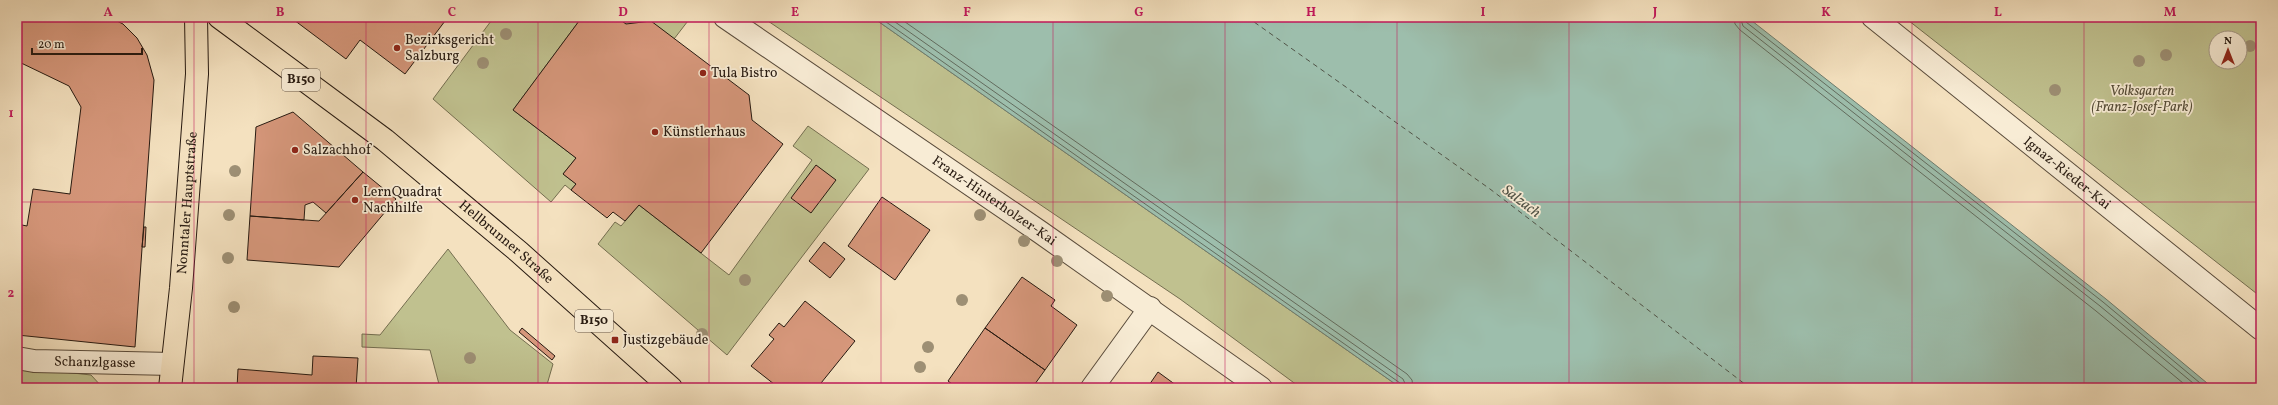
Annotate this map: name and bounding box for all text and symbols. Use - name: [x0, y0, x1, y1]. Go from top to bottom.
- text: A: [103, 4, 113, 22]
- text: B: [276, 4, 285, 22]
- text: C: [448, 4, 456, 22]
- text: D: [618, 4, 628, 22]
- text: E: [791, 4, 799, 22]
- text: F: [963, 4, 971, 22]
- text: G: [1134, 4, 1144, 22]
- text: H: [1306, 4, 1316, 22]
- text: I: [1481, 4, 1486, 22]
- text: J: [1652, 4, 1658, 22]
- text: K: [1821, 4, 1831, 22]
- text: L: [1994, 4, 2002, 22]
- text: M: [2164, 4, 2177, 22]
- scale bar: [32, 30, 142, 56]
- north arrow: [2208, 30, 2248, 70]
- place label: Bezirksgericht Salzburg: [405, 31, 494, 66]
- text: N: [2224, 34, 2232, 49]
- text: 20 m: [38, 37, 65, 53]
- marker: Bezirksgericht Salzburg: [392, 43, 402, 53]
- place label: Tula Bistro: [711, 64, 778, 83]
- marker: Tula Bistro: [698, 68, 708, 78]
- road number: B150: [282, 69, 320, 91]
- park label: Volksgarten (Franz-Josef-Park): [2091, 82, 2193, 117]
- text: 1: [8, 105, 14, 123]
- place label: Künstlerhaus: [663, 123, 746, 142]
- marker: Künstlerhaus: [650, 127, 660, 137]
- street label: Nonntaler Hauptstraße: [173, 130, 202, 275]
- street label: Ignaz-Rieder-Kai: [2019, 132, 2115, 214]
- place label: Salzachhof: [303, 141, 372, 160]
- marker: Salzachhof: [290, 145, 300, 155]
- street label: Franz-Hinterholzer-Kai: [928, 151, 1060, 250]
- water label: Salzach: [1497, 181, 1545, 223]
- place label: LernQuadrat Nachhilfe: [363, 183, 442, 218]
- marker: LernQuadrat Nachhilfe: [350, 195, 360, 205]
- street label: Hellbrunner Straße: [455, 196, 558, 288]
- text: 2: [8, 285, 15, 303]
- road number: B150: [575, 310, 613, 332]
- place label: Justizgebäude: [623, 331, 709, 350]
- marker: Justizgebäude: [610, 335, 620, 345]
- street label: Schanzlgasse: [54, 352, 136, 373]

